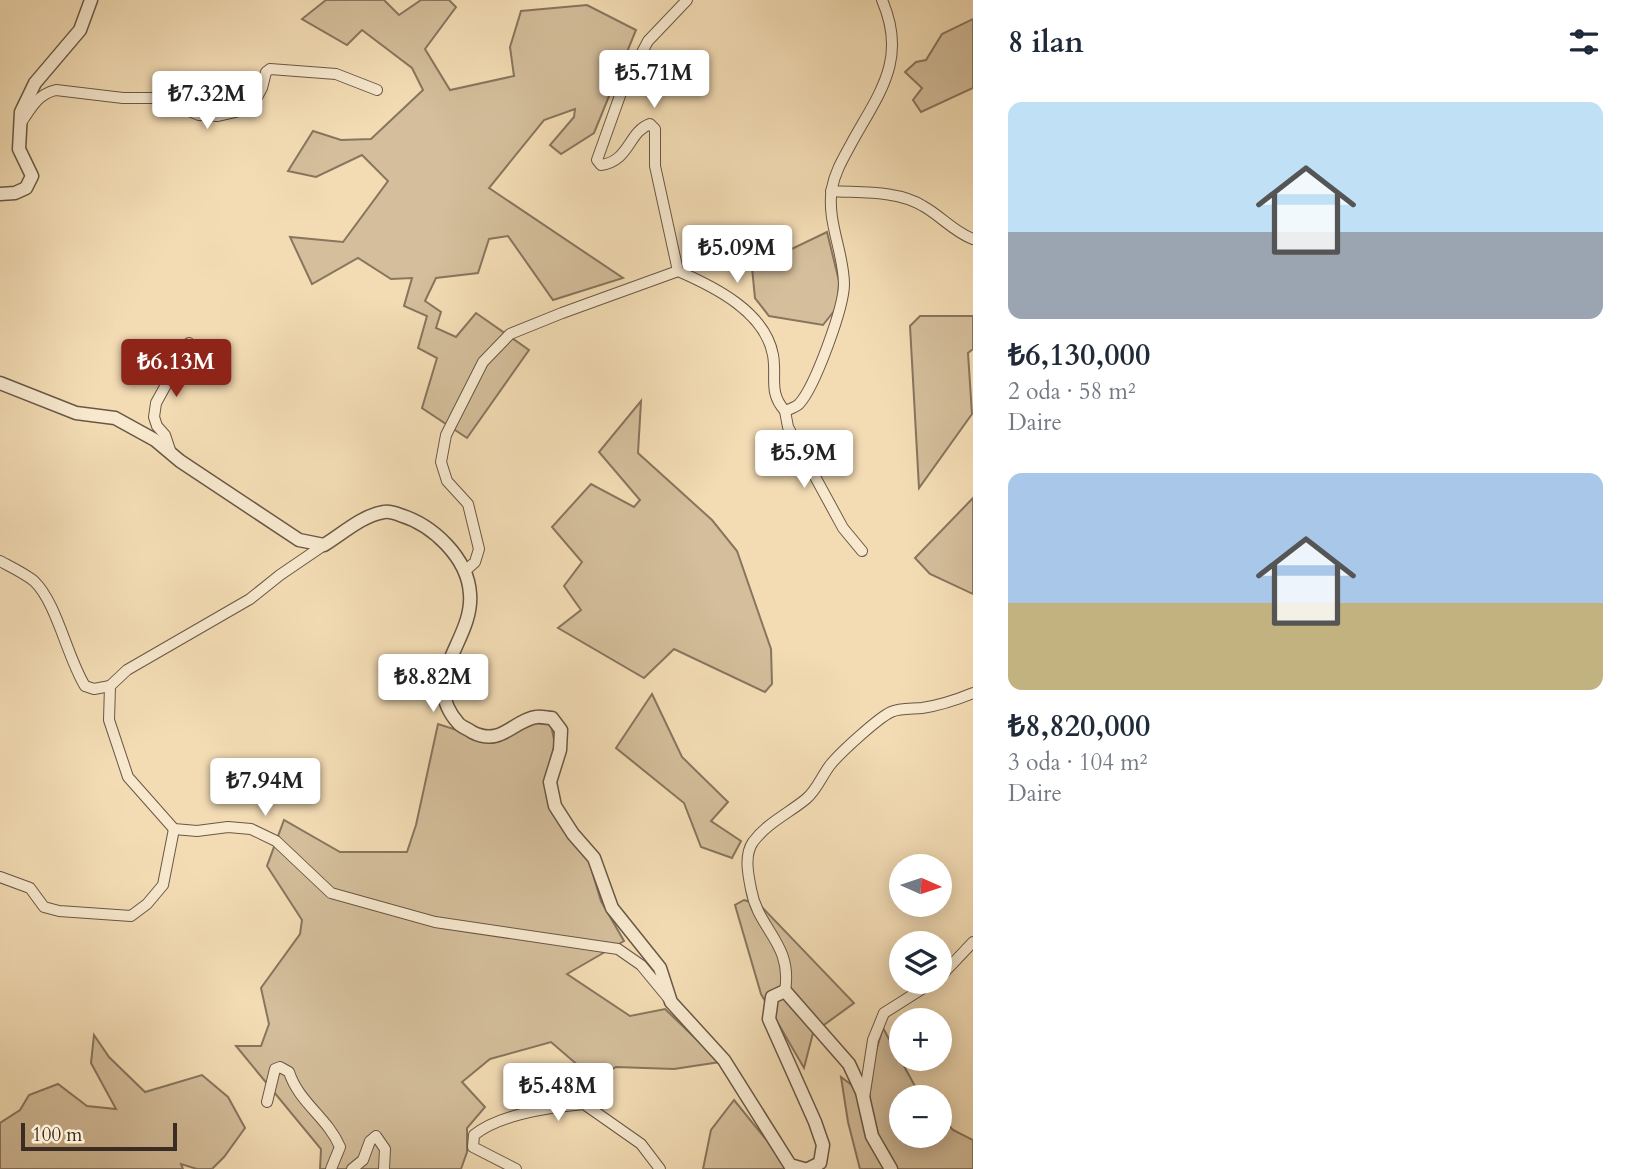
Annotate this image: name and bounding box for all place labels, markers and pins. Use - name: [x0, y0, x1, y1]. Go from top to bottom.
- pin: ₺5.71M: [597, 50, 711, 110]
- pin: ₺7.32M: [150, 72, 264, 131]
- pin: ₺5.09M: [680, 226, 794, 285]
- pin: ₺6.13M: [119, 340, 233, 399]
- pin: ₺5.9M: [755, 430, 853, 490]
- pin: ₺8.82M: [376, 654, 490, 714]
- pin: ₺7.94M: [208, 758, 322, 818]
- pin: ₺5.48M: [501, 1064, 615, 1123]

